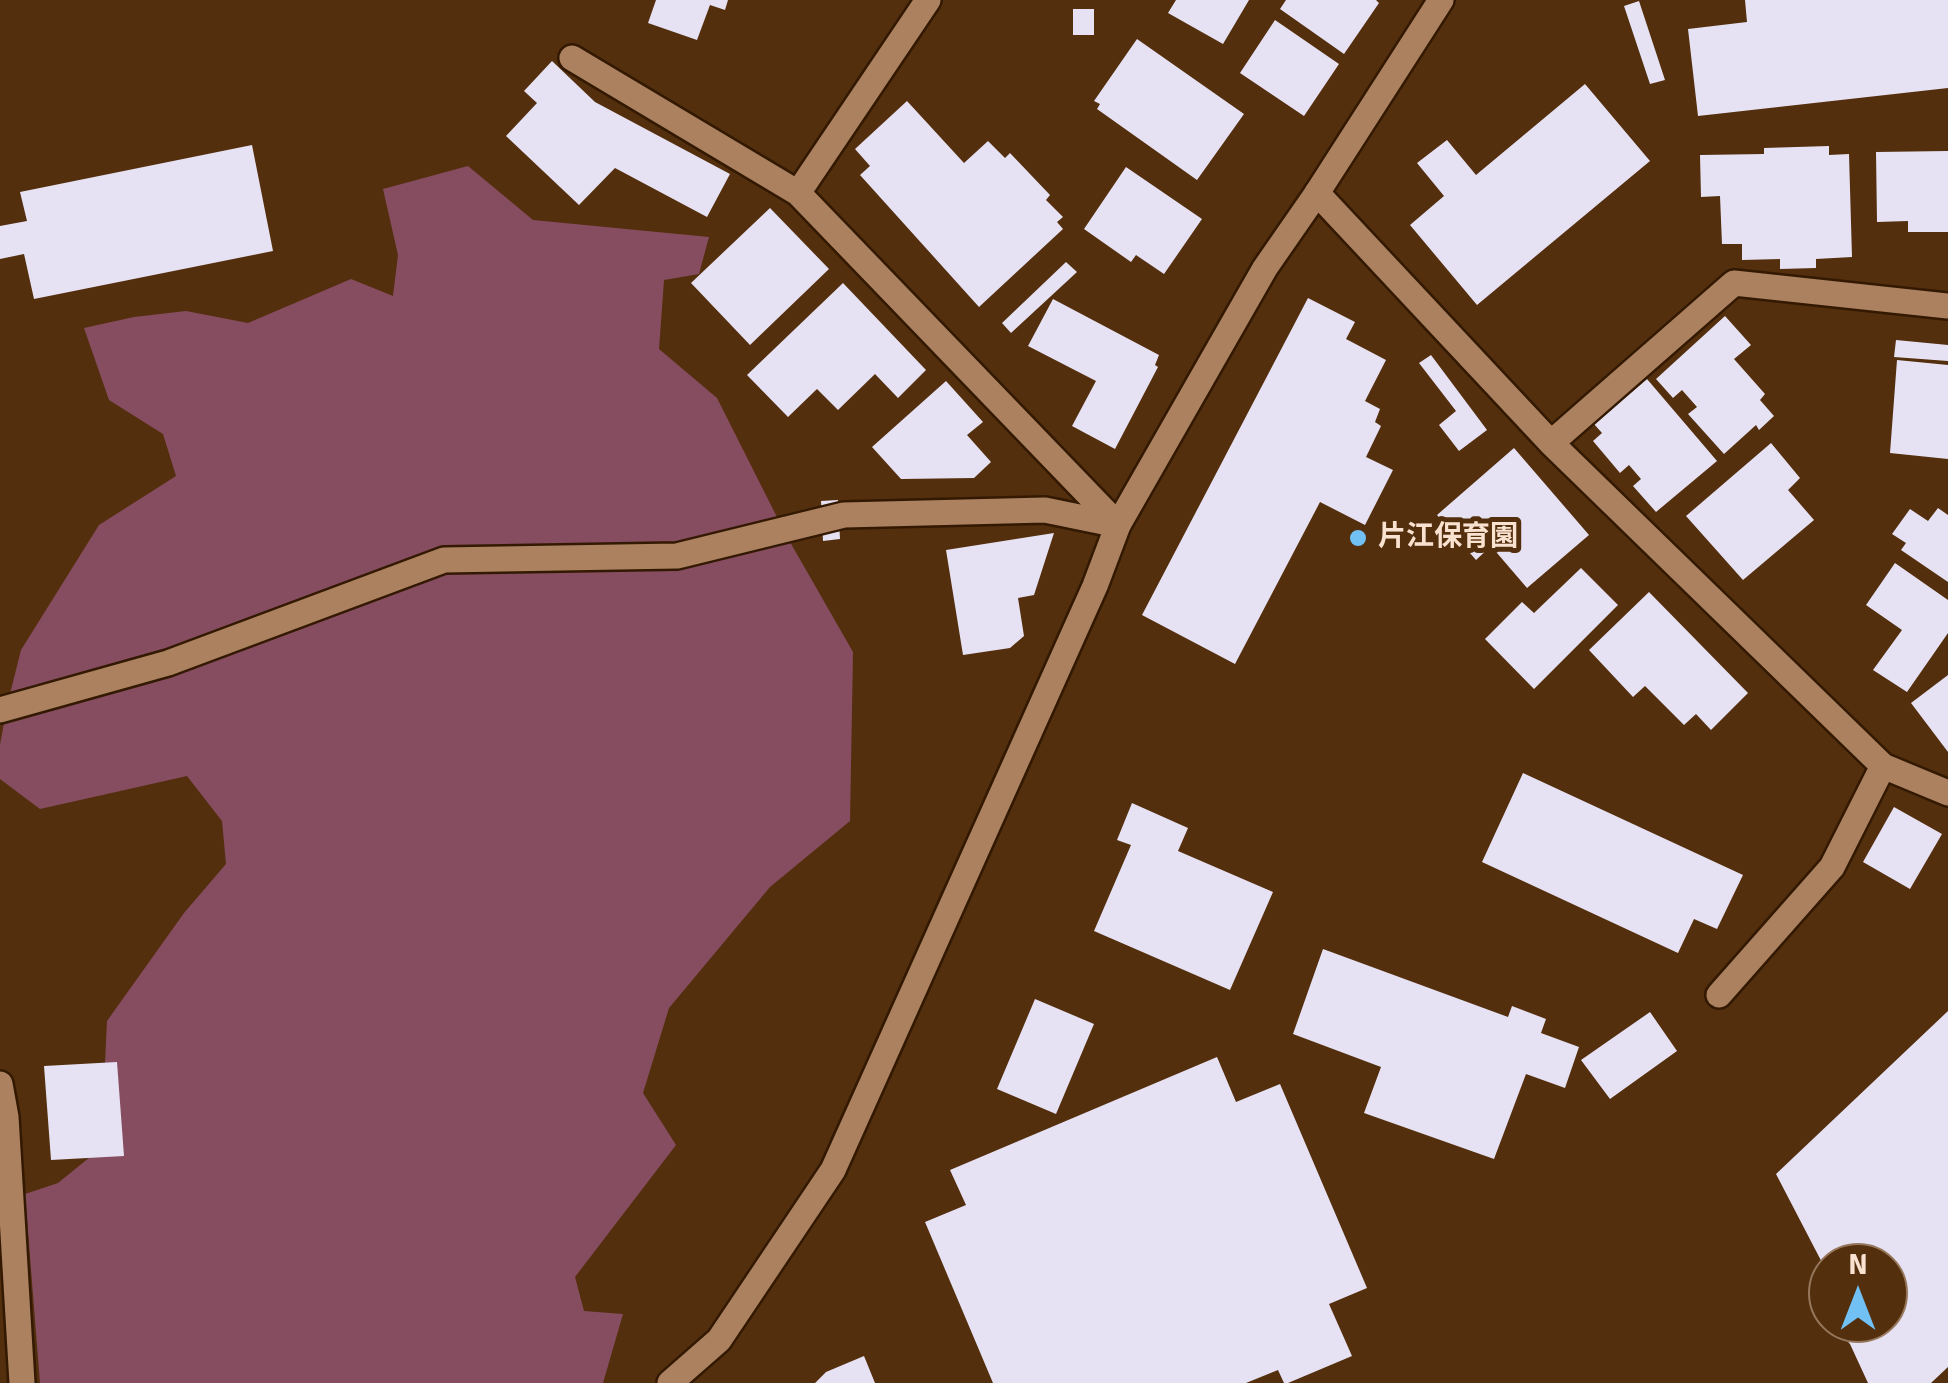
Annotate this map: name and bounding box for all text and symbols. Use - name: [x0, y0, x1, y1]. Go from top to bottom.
- place label: 片江保育園: [1378, 521, 1518, 555]
- marker: 片江保育園: [1347, 527, 1369, 549]
- north arrow: [1808, 1243, 1908, 1343]
- text: N: [1848, 1248, 1868, 1282]

